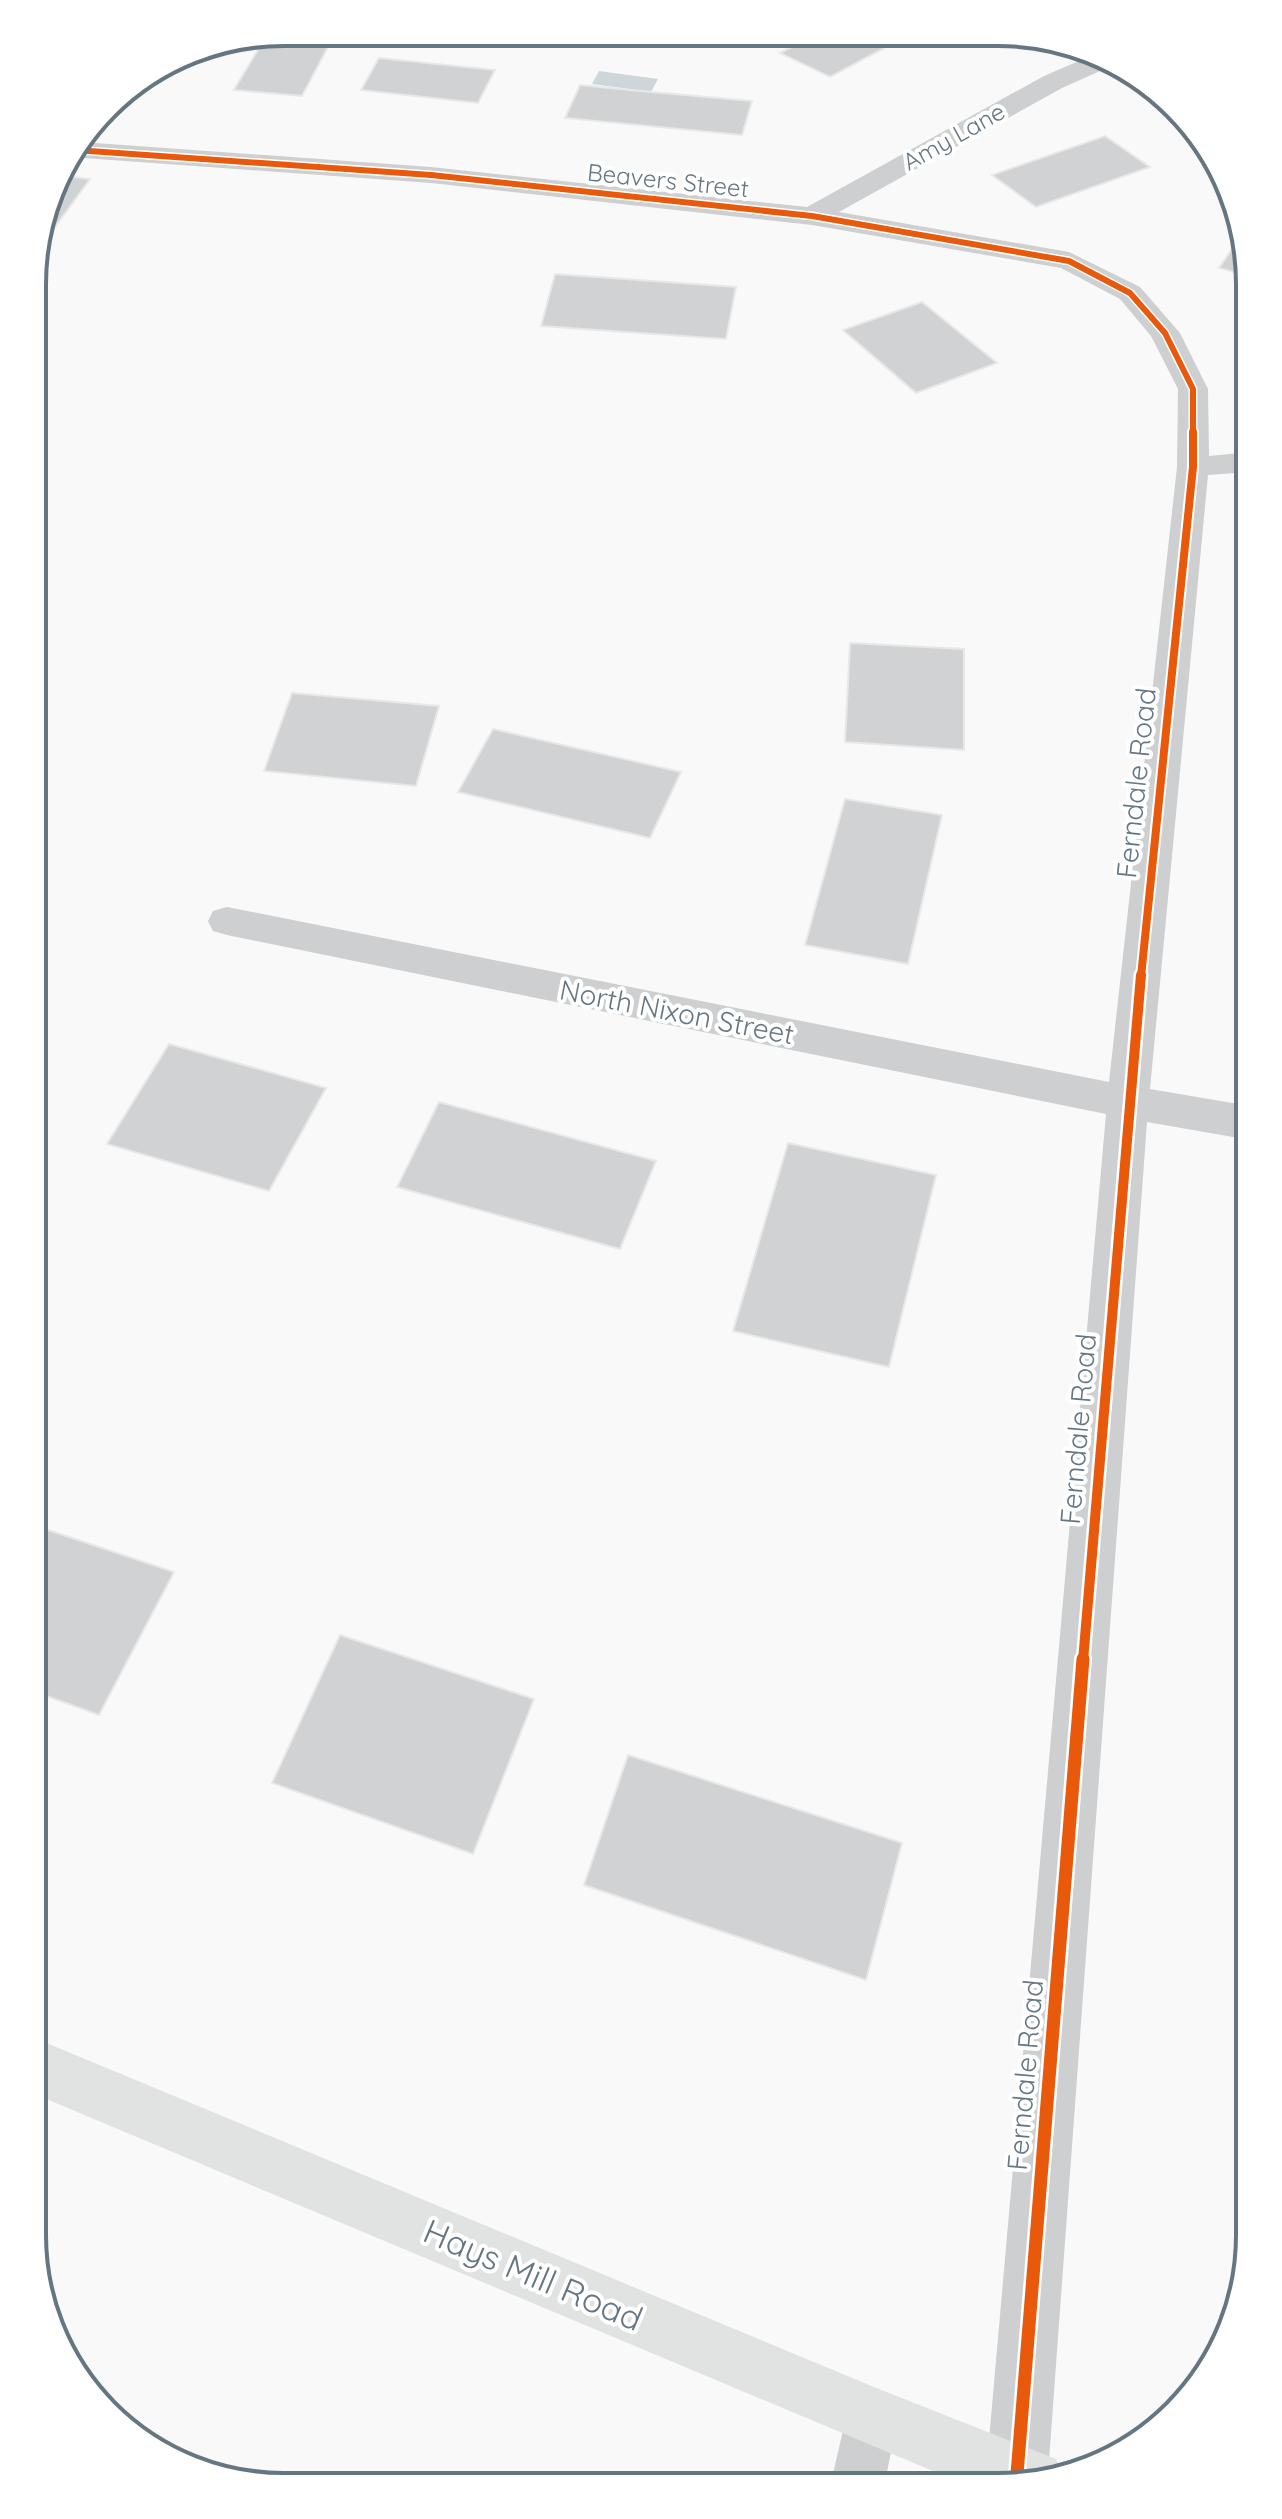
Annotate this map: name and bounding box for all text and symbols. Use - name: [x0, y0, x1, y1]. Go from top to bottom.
- street label: Amy Lane: [897, 96, 1010, 176]
- street label: Beavers Street: [586, 157, 750, 203]
- street label: Ferndale Road: [1108, 686, 1163, 880]
- street label: North Nixon Street: [557, 972, 797, 1051]
- street label: Ferndale Road: [1052, 1332, 1103, 1526]
- street label: Ferndale Road: [999, 1978, 1050, 2172]
- street label: Hays Mill Road: [417, 2209, 649, 2340]

